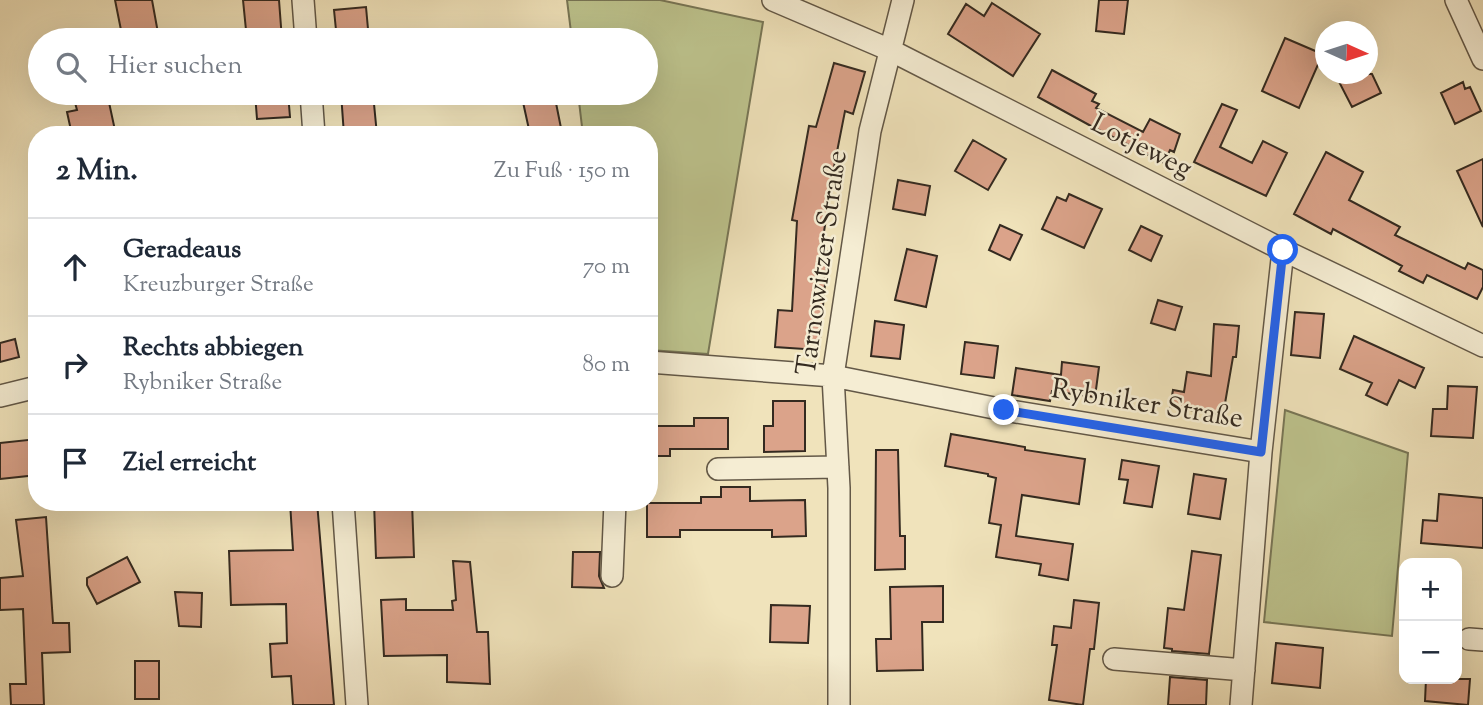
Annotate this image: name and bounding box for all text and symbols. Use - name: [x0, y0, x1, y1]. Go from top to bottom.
- north arrow: [1315, 21, 1378, 84]
- search box: [28, 28, 658, 105]
- icon: search: [52, 48, 90, 86]
- text: Hier suchen: [108, 48, 243, 85]
- street label: Lotjeweg: [1083, 104, 1199, 190]
- street label: Tarnowitzer Straße: [787, 148, 859, 378]
- text: 2 Min.: [56, 150, 138, 193]
- text: Zu Fuß · 150 m: [494, 155, 630, 188]
- text: Geradeaus: [123, 232, 241, 269]
- route start: [1267, 234, 1298, 265]
- icon: ahead: [56, 248, 94, 286]
- text: 70 m: [583, 251, 630, 284]
- text: Kreuzburger Straße: [123, 269, 314, 302]
- text: Rechts abbiegen: [123, 330, 304, 367]
- icon: right: [56, 346, 94, 384]
- text: 80 m: [582, 349, 630, 382]
- text: Rybniker Straße: [123, 367, 282, 400]
- street label: Rybniker Straße: [1048, 370, 1246, 440]
- route end: [988, 394, 1019, 425]
- icon: arrive: [56, 444, 94, 482]
- text: Ziel erreicht: [123, 445, 256, 482]
- map controls: [1399, 558, 1462, 684]
- button: +: [1399, 558, 1462, 621]
- button: −: [1399, 621, 1462, 684]

